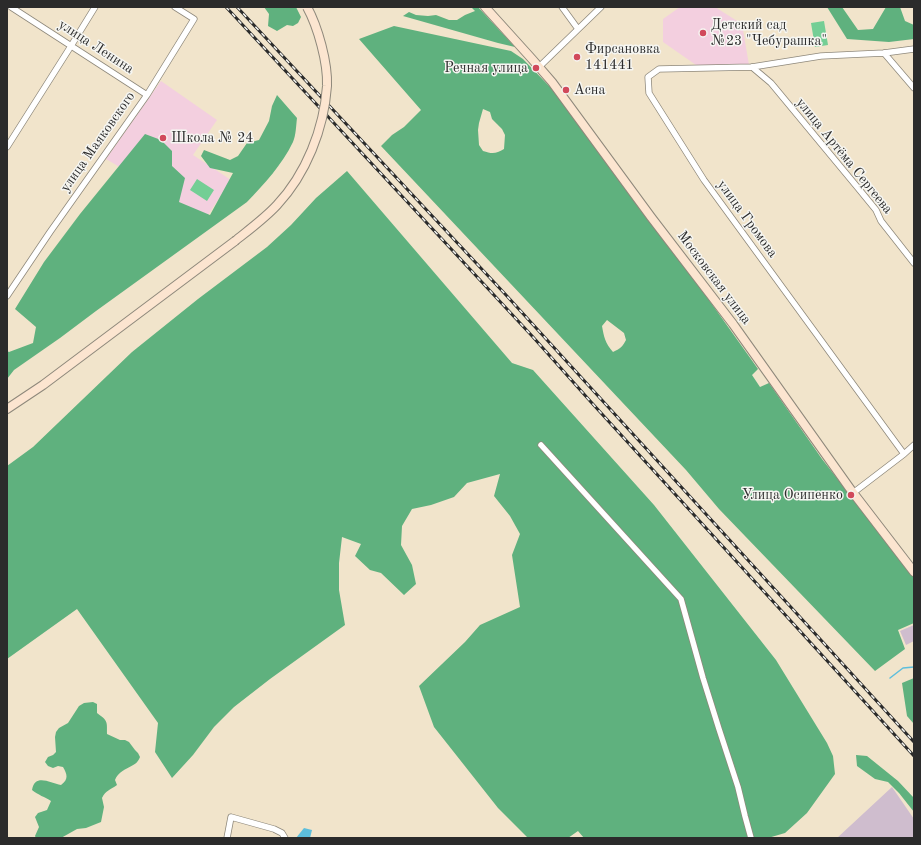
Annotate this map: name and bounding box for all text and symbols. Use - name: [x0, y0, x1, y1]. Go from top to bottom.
- street label: улица Ленина: [55, 16, 137, 78]
- place label: Детский сад №23 "Чебурашка": [711, 17, 827, 50]
- marker: Детский сад №23 "Чебурашка": [698, 28, 708, 38]
- place label: Фирсановка 141441: [585, 41, 660, 74]
- marker: Фирсановка 141441: [572, 52, 582, 62]
- place label: Речная улица: [444, 60, 528, 76]
- marker: Речная улица: [531, 63, 541, 73]
- place label: Асна: [574, 82, 605, 98]
- marker: Асна: [561, 85, 571, 95]
- street label: улица Маяковского: [57, 89, 139, 195]
- street label: улица Артёма Сергеева: [792, 95, 896, 217]
- place label: Школа № 24: [171, 130, 253, 146]
- marker: Школа № 24: [158, 133, 168, 143]
- street label: улица Громова: [713, 177, 781, 261]
- street label: Московская улица: [673, 228, 755, 328]
- place label: Улица Осипенко: [742, 487, 843, 503]
- marker: Улица Осипенко: [846, 490, 856, 500]

